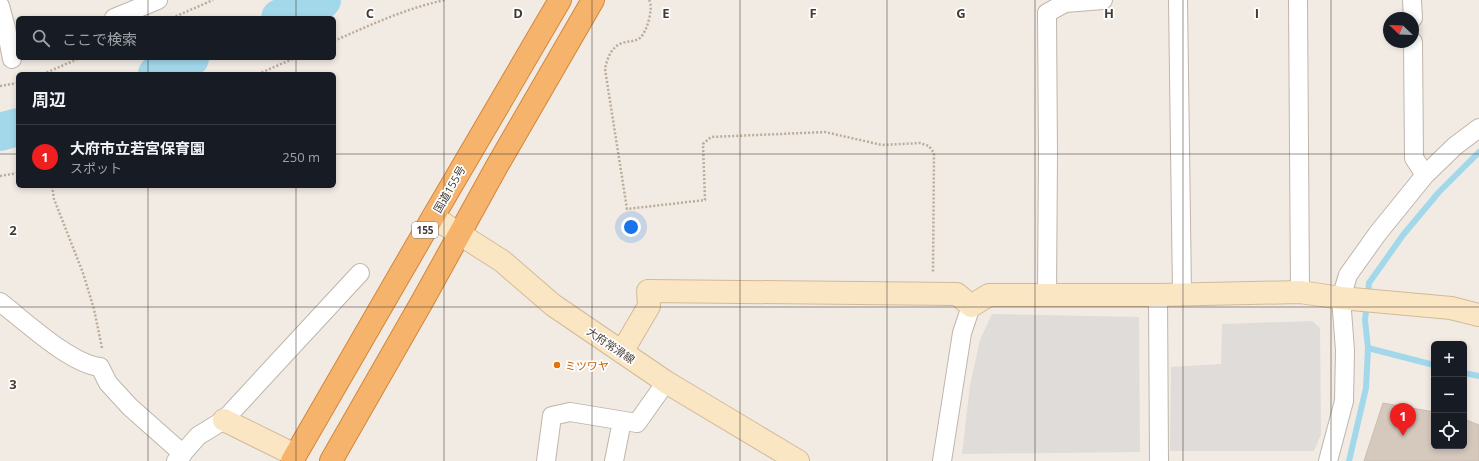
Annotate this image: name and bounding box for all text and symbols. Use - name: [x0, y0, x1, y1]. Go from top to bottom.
- text: C: [366, 4, 374, 22]
- text: D: [513, 4, 523, 22]
- text: E: [662, 4, 670, 22]
- text: F: [809, 4, 817, 22]
- text: G: [956, 4, 966, 22]
- text: H: [1104, 4, 1114, 22]
- text: I: [1255, 4, 1259, 22]
- north arrow: [1383, 12, 1419, 48]
- search box: [16, 16, 336, 60]
- icon: search: [30, 27, 52, 49]
- text: ここで検索: [62, 29, 137, 49]
- text: 周辺: [32, 88, 66, 111]
- text: 大府市立若宮保育園: [70, 138, 205, 158]
- text: 1: [41, 148, 49, 166]
- text: 250 m: [282, 148, 320, 166]
- text: スポット: [70, 159, 122, 177]
- street label: 国道155号: [430, 163, 468, 215]
- your location: [621, 217, 641, 237]
- text: 2: [9, 221, 17, 239]
- road number: 155: [412, 222, 438, 238]
- street label: 大府常滑線: [584, 323, 638, 367]
- map controls: [1431, 341, 1467, 449]
- button: +: [1431, 341, 1467, 377]
- place label: ミツワヤ: [565, 358, 609, 373]
- marker: ミツワヤ: [552, 360, 562, 370]
- text: 3: [9, 375, 17, 393]
- button: −: [1431, 377, 1467, 413]
- pin: 1: [1390, 403, 1416, 436]
- button: locate: [1431, 413, 1467, 449]

